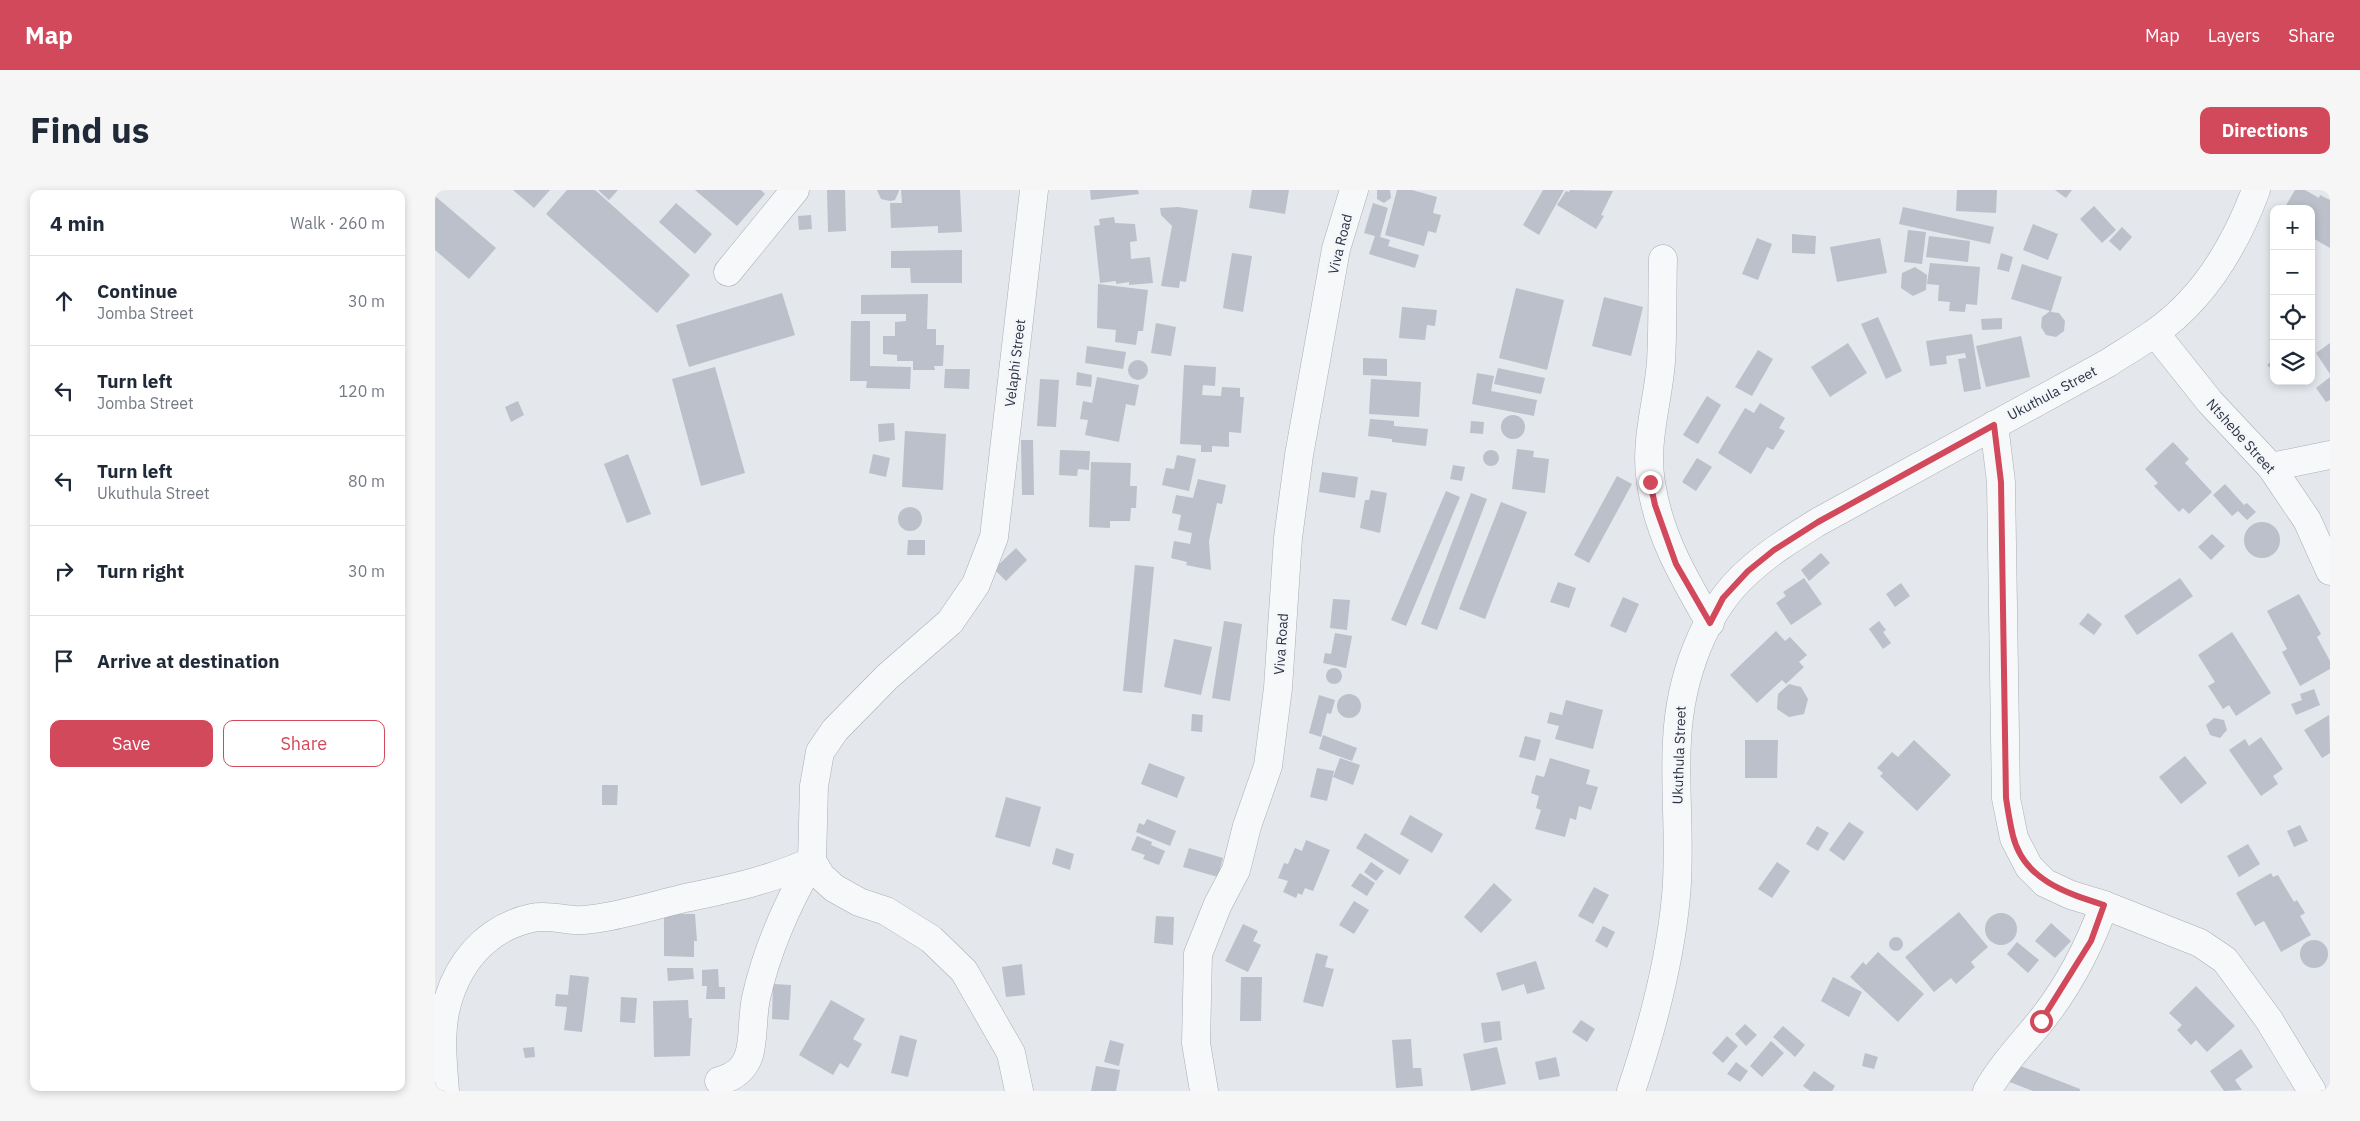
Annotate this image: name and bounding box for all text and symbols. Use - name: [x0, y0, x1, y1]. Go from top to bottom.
- text: Map: [25, 19, 73, 51]
- text: Map: [2145, 24, 2180, 47]
- text: Layers: [2208, 24, 2260, 47]
- text: Share: [2288, 24, 2335, 47]
- text: Find us: [30, 107, 149, 153]
- button: Directions: [2200, 107, 2330, 154]
- map controls: [2270, 205, 2315, 385]
- button: +: [2270, 205, 2315, 250]
- text: 4 min: [50, 209, 105, 237]
- street label: Viva Road: [1324, 212, 1356, 276]
- text: Walk · 260 m: [290, 213, 385, 233]
- button: −: [2270, 250, 2315, 295]
- text: Continue: [97, 279, 177, 303]
- icon: ahead: [50, 287, 78, 315]
- text: 30 m: [348, 291, 385, 311]
- button: locate: [2270, 295, 2315, 340]
- text: Jomba Street: [97, 303, 194, 323]
- street label: Velaphi Street: [1001, 318, 1029, 408]
- button: layers: [2270, 340, 2315, 385]
- street label: Ukuthula Street: [2004, 362, 2100, 424]
- text: Turn left: [97, 369, 173, 393]
- icon: left: [50, 377, 78, 405]
- text: 120 m: [338, 381, 385, 401]
- text: Jomba Street: [97, 393, 194, 413]
- street label: Ntshebe Street: [2203, 395, 2279, 477]
- text: Turn left: [97, 459, 173, 483]
- icon: left: [50, 467, 78, 495]
- text: 80 m: [348, 471, 385, 491]
- route end: [1639, 471, 1662, 494]
- text: Ukuthula Street: [97, 483, 210, 503]
- icon: right: [50, 557, 78, 585]
- text: Turn right: [97, 559, 184, 583]
- text: 30 m: [348, 561, 385, 581]
- street label: Viva Road: [1270, 613, 1292, 675]
- icon: arrive: [50, 647, 78, 675]
- text: Arrive at destination: [97, 649, 280, 673]
- street label: Ukuthula Street: [1668, 705, 1690, 805]
- button: Save: [50, 720, 213, 767]
- button: Share: [223, 720, 385, 767]
- route start: [2030, 1010, 2053, 1033]

